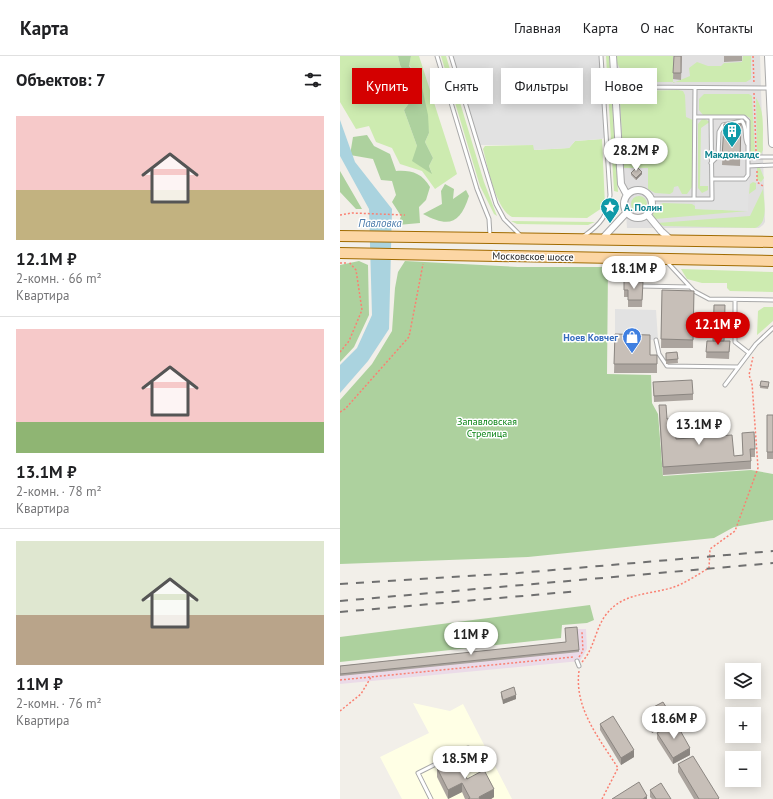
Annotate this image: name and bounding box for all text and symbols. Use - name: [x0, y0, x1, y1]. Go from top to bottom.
- text: Карта: [20, 16, 69, 40]
- text: Главная: [514, 19, 561, 37]
- text: Карта: [583, 19, 618, 37]
- text: О нас: [640, 19, 674, 37]
- text: Контакты: [696, 19, 753, 37]
- chip: Купить: [352, 68, 422, 104]
- chip: Снять: [430, 68, 493, 104]
- chip: Фильтры: [501, 68, 583, 104]
- chip: Новое: [591, 68, 657, 104]
- text: Объектов: 7: [16, 69, 106, 91]
- icon: filters: [302, 69, 324, 91]
- building icon: Макдоналдс: [721, 120, 743, 148]
- pin: 28.2M ₽: [599, 138, 673, 172]
- icon: home: [134, 142, 206, 214]
- text: 28.2M ₽: [613, 142, 659, 159]
- place label: Макдоналдс: [705, 148, 760, 161]
- place icon: А. Полин: [599, 196, 621, 224]
- place label: А. Полин: [624, 201, 662, 214]
- water label: Павловка: [358, 216, 402, 230]
- text: 12.1M ₽: [16, 248, 77, 270]
- street label: Московское шоссе: [492, 249, 574, 264]
- pin: 18.1M ₽: [597, 256, 671, 290]
- text: 18.1M ₽: [611, 260, 657, 277]
- text: 2-комн. · 66 m²: [16, 270, 102, 287]
- text: Квартира: [16, 287, 69, 304]
- pin: 12.1M ₽: [681, 312, 755, 346]
- text: 12.1M ₽: [695, 316, 741, 333]
- shop icon: Ноев Ковчег: [621, 326, 643, 354]
- place label: Ноев Ковчег: [563, 331, 618, 344]
- icon: home: [134, 355, 206, 427]
- pin: 13.1M ₽: [662, 412, 736, 446]
- park label: Запавловская Стрелица: [457, 415, 517, 440]
- text: 13.1M ₽: [676, 416, 722, 433]
- text: 13.1M ₽: [16, 461, 77, 483]
- text: 2-комн. · 78 m²: [16, 483, 102, 500]
- text: Квартира: [16, 500, 69, 517]
- icon: home: [134, 567, 206, 639]
- pin: 11M ₽: [443, 622, 499, 656]
- text: 11M ₽: [453, 626, 489, 643]
- map controls: [725, 663, 761, 787]
- button: layers: [725, 663, 761, 699]
- text: 11M ₽: [16, 673, 63, 695]
- text: 2-комн. · 76 m²: [16, 695, 102, 712]
- pin: 18.6M ₽: [637, 706, 711, 740]
- button: +: [725, 707, 761, 743]
- text: 18.6M ₽: [651, 710, 697, 727]
- text: Квартира: [16, 712, 69, 729]
- pin: 18.5M ₽: [428, 746, 502, 780]
- text: 18.5M ₽: [442, 750, 488, 767]
- button: −: [725, 751, 761, 787]

